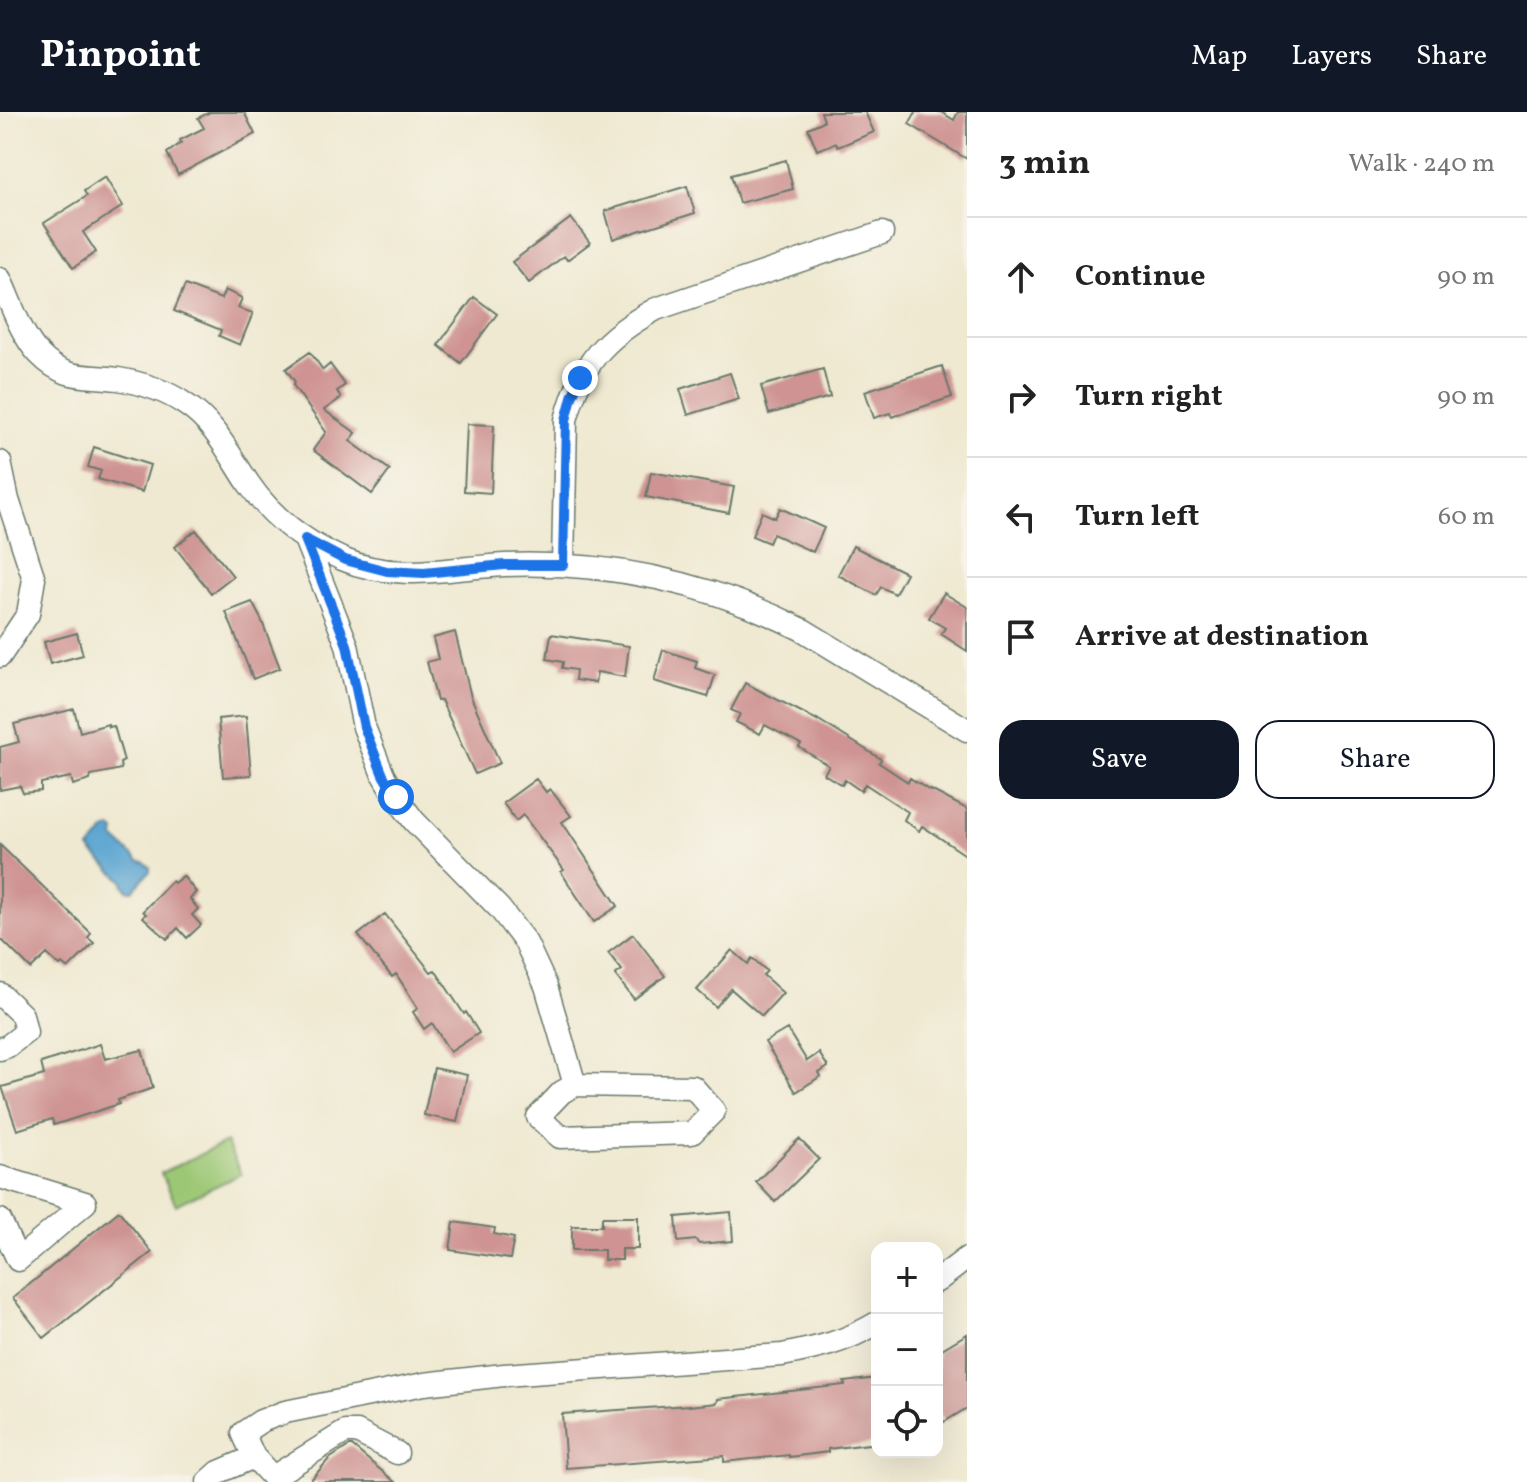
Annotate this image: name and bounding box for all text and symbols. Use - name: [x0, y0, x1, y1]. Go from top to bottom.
- text: Pinpoint: [40, 30, 201, 83]
- text: Map: [1191, 37, 1247, 76]
- text: Layers: [1291, 37, 1372, 76]
- text: Share: [1416, 37, 1487, 76]
- text: 3 min: [999, 141, 1090, 188]
- text: Walk · 240 m: [1348, 146, 1495, 182]
- icon: ahead: [999, 255, 1043, 299]
- text: Continue: [1075, 256, 1206, 298]
- text: 90 m: [1437, 259, 1495, 295]
- route end: [562, 360, 598, 396]
- icon: right: [999, 375, 1043, 419]
- text: Turn right: [1075, 376, 1223, 418]
- text: 90 m: [1437, 379, 1495, 415]
- icon: left: [999, 495, 1043, 539]
- text: Turn left: [1075, 496, 1199, 538]
- text: 60 m: [1438, 499, 1495, 535]
- icon: arrive: [999, 615, 1043, 659]
- text: Arrive at destination: [1075, 616, 1369, 658]
- button: Save: [999, 720, 1239, 799]
- button: Share: [1255, 720, 1495, 799]
- route start: [378, 779, 414, 815]
- map controls: [871, 1242, 943, 1458]
- button: +: [871, 1242, 943, 1314]
- button: −: [871, 1314, 943, 1386]
- button: locate: [871, 1386, 943, 1458]

